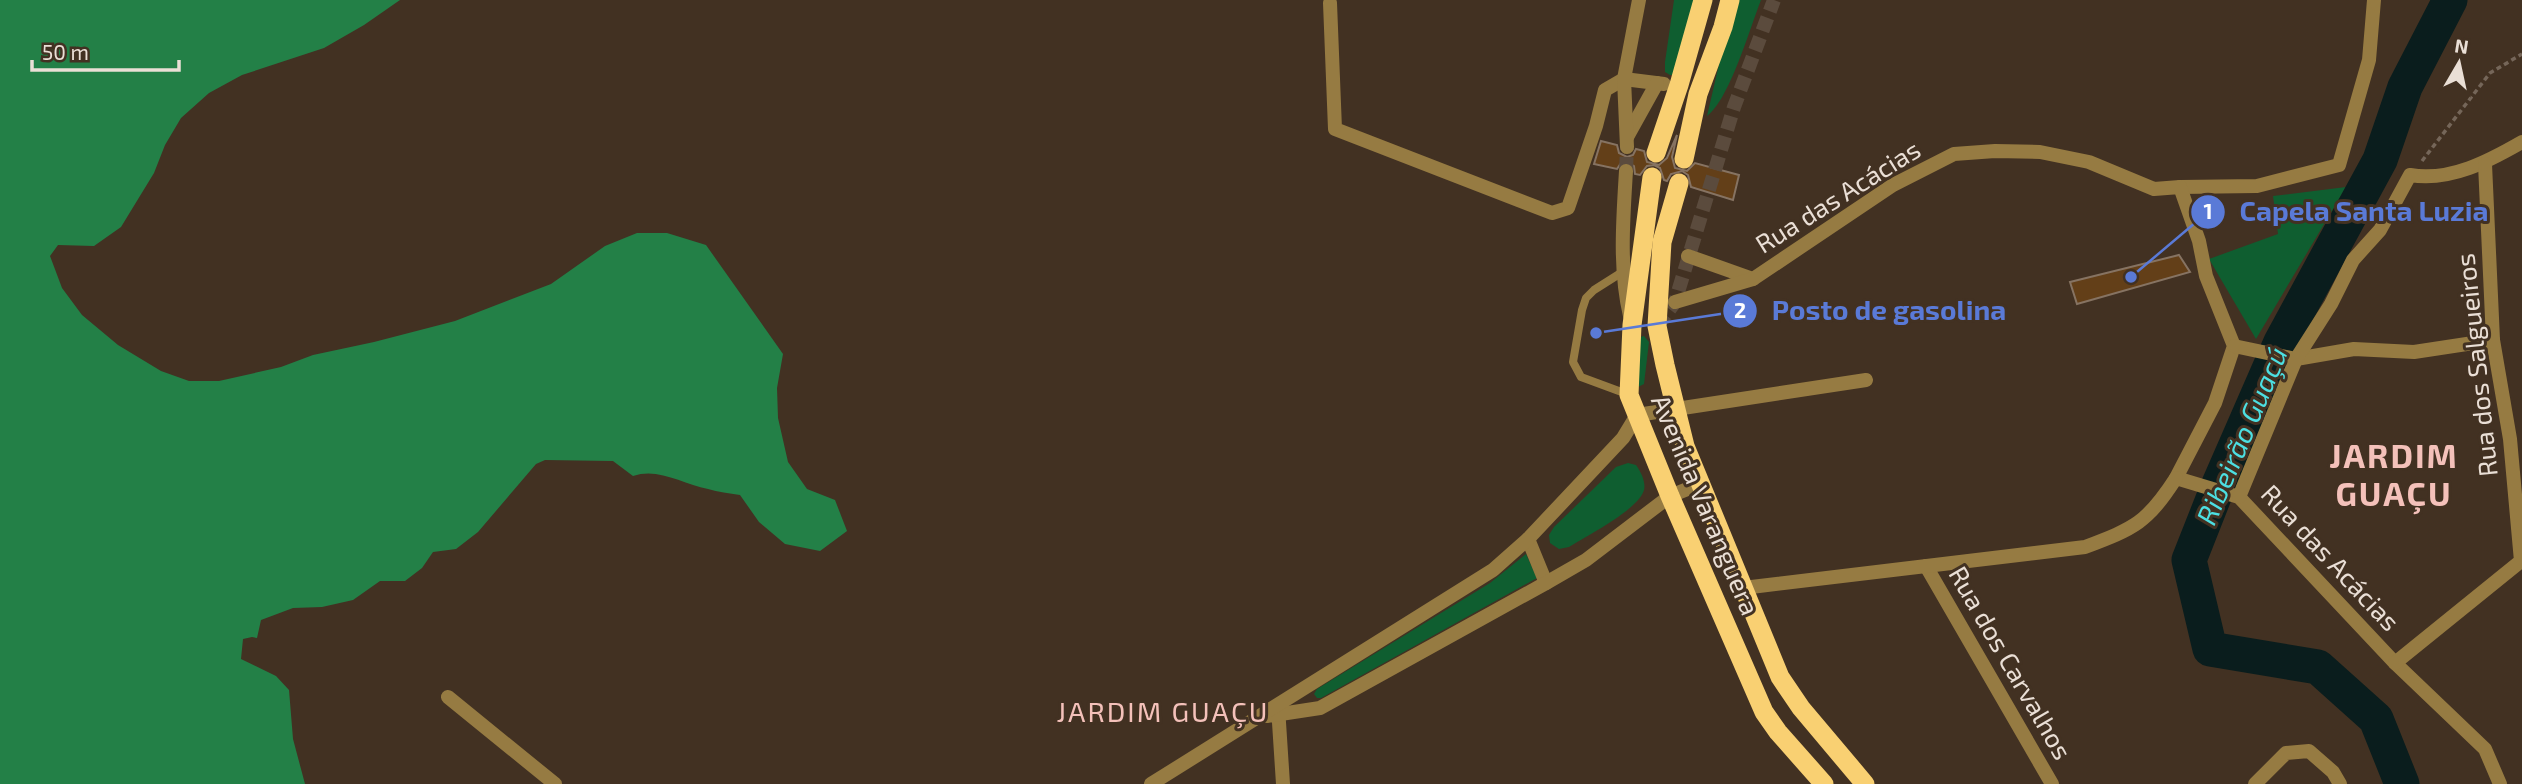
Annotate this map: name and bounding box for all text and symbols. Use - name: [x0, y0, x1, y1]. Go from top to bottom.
- scale bar: [32, 28, 178, 72]
- north arrow: [2424, 28, 2494, 98]
- text: N: [2453, 33, 2470, 58]
- text: 50 m: [42, 39, 89, 64]
- street label: Rua das Acácias: [1749, 133, 1925, 259]
- callout: Capela Santa Luzia: [2191, 187, 2503, 236]
- text: Capela Santa Luzia: [2240, 193, 2488, 227]
- text: 1: [2203, 198, 2213, 223]
- street label: Rua dos Salgueiros: [2448, 252, 2503, 478]
- callout: Posto de gasolina: [1723, 286, 2020, 335]
- text: Posto de gasolina: [1772, 292, 2006, 326]
- text: 2: [1734, 297, 1746, 322]
- water label: Ribeirão Guaçú: [2188, 342, 2295, 530]
- street label: Avenida Varanguera: [1646, 390, 1767, 619]
- district label: JARDIM GUAÇU: [2329, 435, 2459, 515]
- street label: Rua das Acácias: [2256, 478, 2407, 636]
- street label: Rua dos Carvalhos: [1943, 560, 2079, 764]
- district label: JARDIM GUAÇU: [1056, 694, 1270, 729]

